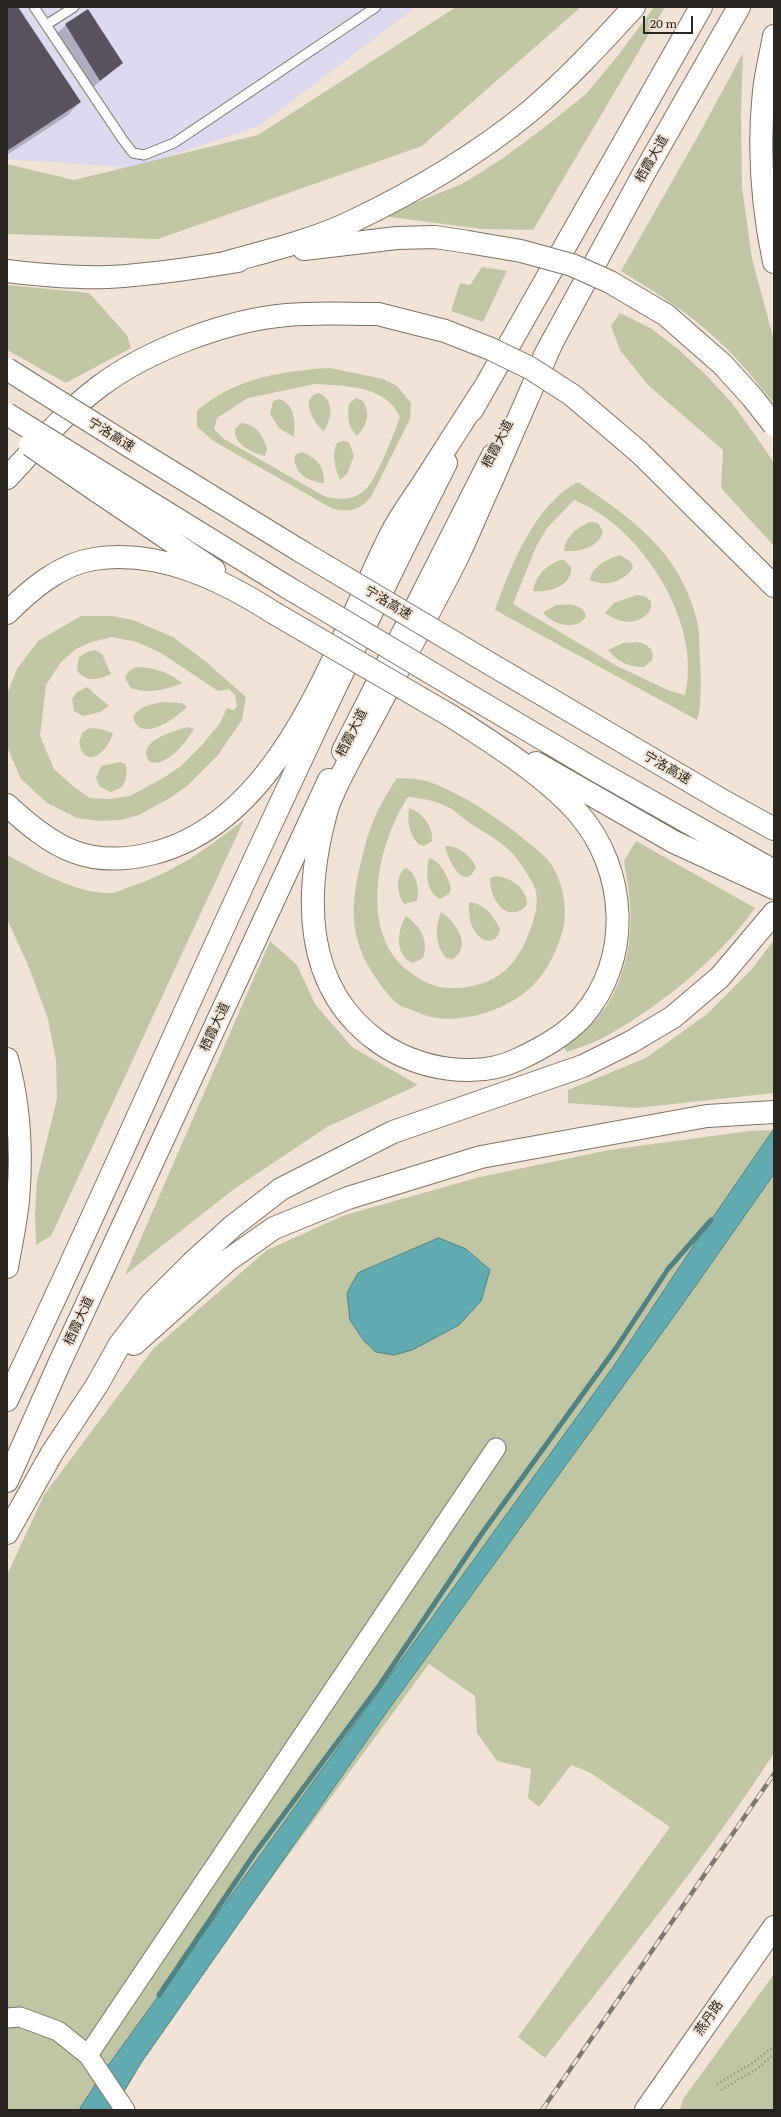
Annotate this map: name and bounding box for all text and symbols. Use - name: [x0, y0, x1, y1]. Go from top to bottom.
- scale bar: [645, 8, 695, 34]
- text: 20 m: [650, 14, 677, 32]
- street label: 栖霞大道: [632, 133, 672, 185]
- street label: 宁洛高速: [85, 415, 137, 455]
- street label: 栖霞大道: [479, 417, 517, 471]
- street label: 宁洛高速: [362, 583, 414, 623]
- street label: 栖霞大道: [333, 706, 371, 760]
- street label: 宁洛高速: [641, 748, 693, 788]
- street label: 栖霞大道: [197, 1000, 233, 1054]
- street label: 栖霞大道: [61, 1294, 97, 1348]
- street label: 燕丹路: [691, 1998, 727, 2038]

